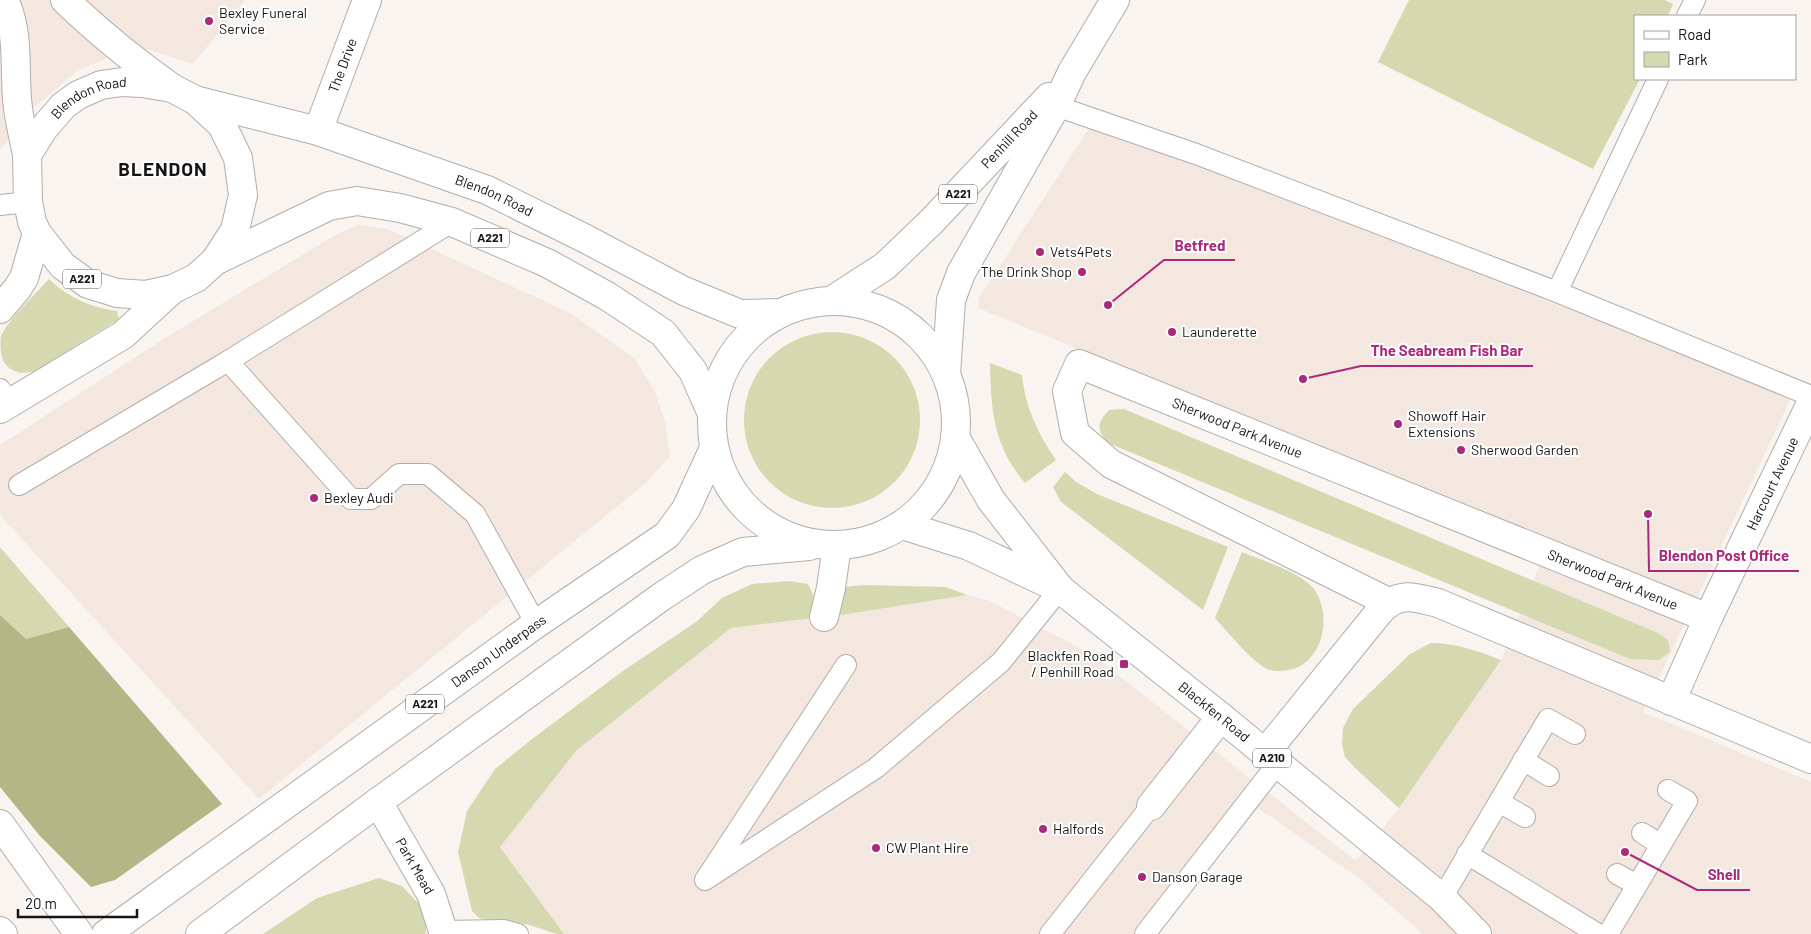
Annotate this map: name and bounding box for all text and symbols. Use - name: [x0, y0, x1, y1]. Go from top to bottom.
- place label: Bexley Funeral Service: [219, 4, 307, 37]
- marker: Bexley Funeral Service: [203, 15, 215, 27]
- legend: [1634, 15, 1796, 80]
- text: Road: [1678, 25, 1711, 43]
- street label: The Drive: [324, 36, 360, 95]
- text: Park: [1678, 50, 1708, 68]
- street label: Blendon Road: [47, 73, 127, 122]
- street label: Penhill Road: [977, 106, 1041, 172]
- district label: BLENDON: [118, 157, 208, 180]
- street label: Blendon Road: [453, 171, 536, 220]
- road number: A221: [939, 184, 977, 203]
- road number: A221: [471, 228, 509, 248]
- callout: Betfred: [1164, 230, 1235, 260]
- text: Betfred: [1174, 236, 1226, 254]
- place label: Vets4Pets: [1050, 243, 1112, 260]
- marker: Vets4Pets: [1034, 246, 1046, 258]
- place label: The Drink Shop: [981, 263, 1072, 280]
- marker: The Drink Shop: [1076, 266, 1088, 278]
- road number: A221: [63, 270, 101, 288]
- place label: Launderette: [1182, 323, 1257, 340]
- marker: Launderette: [1166, 326, 1178, 338]
- callout: The Seabream Fish Bar: [1361, 336, 1533, 366]
- text: The Seabream Fish Bar: [1371, 341, 1524, 359]
- street label: Sherwood Park Avenue: [1170, 394, 1305, 461]
- place label: Showoff Hair Extensions: [1408, 407, 1486, 440]
- marker: Showoff Hair Extensions: [1392, 418, 1404, 430]
- street label: Harcourt Avenue: [1742, 434, 1802, 533]
- place label: Sherwood Garden: [1471, 441, 1578, 458]
- marker: Sherwood Garden: [1455, 444, 1467, 456]
- place label: Bexley Audi: [324, 489, 394, 506]
- marker: Bexley Audi: [308, 492, 320, 504]
- callout: Blendon Post Office: [1649, 541, 1799, 571]
- street label: Sherwood Park Avenue: [1545, 545, 1681, 613]
- text: Blendon Post Office: [1659, 546, 1789, 564]
- street label: Danson Underpass: [448, 611, 549, 690]
- place label: Blackfen Road / Penhill Road: [1027, 647, 1114, 680]
- marker: Blackfen Road / Penhill Road: [1118, 658, 1130, 670]
- street label: Blackfen Road: [1175, 678, 1254, 745]
- road number: A221: [406, 694, 444, 714]
- road number: A210: [1253, 748, 1291, 768]
- place label: Halfords: [1053, 820, 1104, 837]
- marker: Halfords: [1037, 823, 1049, 835]
- street label: Park Mead: [392, 835, 438, 897]
- place label: CW Plant Hire: [886, 839, 969, 856]
- marker: CW Plant Hire: [870, 842, 882, 854]
- callout: Shell: [1697, 860, 1750, 890]
- text: Shell: [1708, 865, 1740, 883]
- place label: Danson Garage: [1152, 868, 1243, 885]
- marker: Danson Garage: [1136, 871, 1148, 883]
- scale bar: [18, 886, 136, 918]
- text: 20 m: [25, 894, 57, 912]

